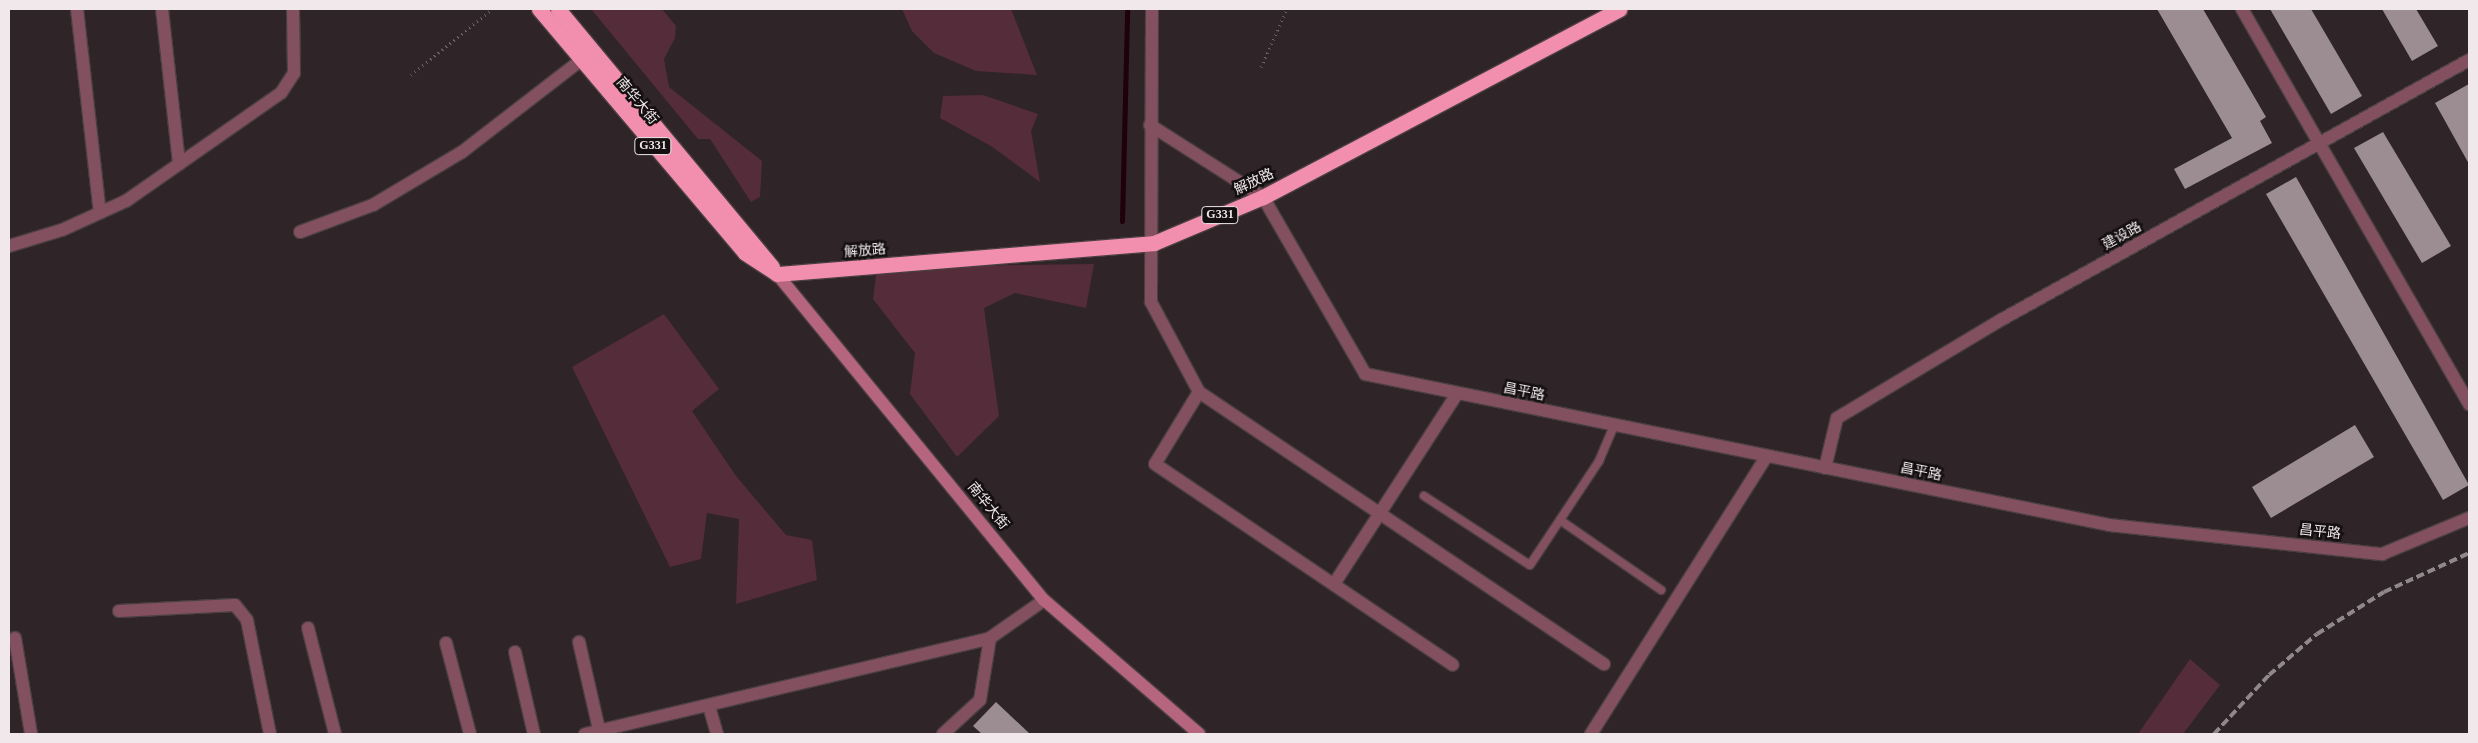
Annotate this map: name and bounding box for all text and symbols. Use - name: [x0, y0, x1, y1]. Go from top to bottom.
- street label: 南华大街: [613, 74, 661, 128]
- road number: G331: [634, 136, 672, 156]
- street label: 解放路: [1231, 166, 1277, 198]
- road number: G331: [1201, 206, 1239, 224]
- street label: 建设路: [2100, 218, 2144, 254]
- street label: 解放路: [843, 241, 887, 261]
- street label: 昌平路: [1502, 380, 1546, 404]
- street label: 昌平路: [1899, 460, 1943, 484]
- street label: 南华大街: [964, 479, 1012, 533]
- street label: 昌平路: [2298, 521, 2342, 543]

